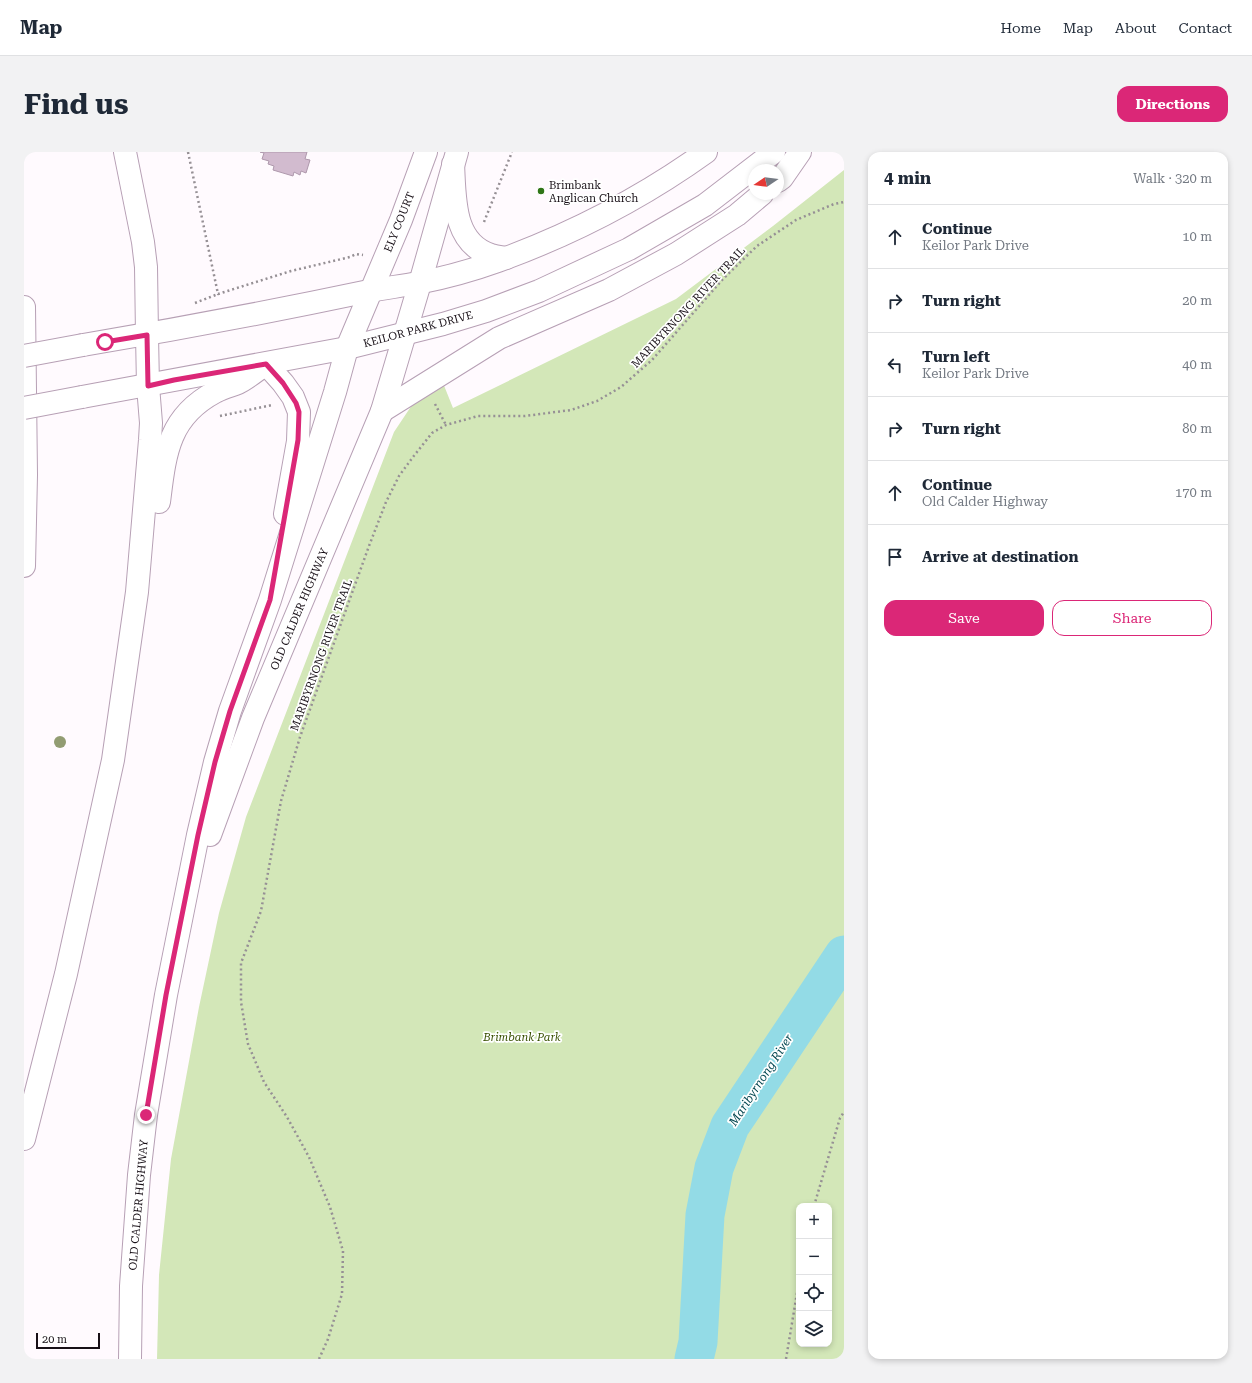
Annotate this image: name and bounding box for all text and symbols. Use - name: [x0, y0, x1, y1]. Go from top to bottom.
- text: Map: [20, 16, 62, 39]
- text: Home: [1000, 20, 1041, 36]
- text: Map: [1063, 20, 1093, 36]
- text: About: [1115, 20, 1157, 36]
- text: Contact: [1179, 20, 1232, 36]
- button: Directions: [1117, 86, 1228, 122]
- text: Find us: [24, 88, 128, 121]
- north arrow: [748, 164, 784, 200]
- text: 4 min: [884, 168, 931, 188]
- text: Walk · 320 m: [1133, 171, 1212, 186]
- place label: Brimbank Anglican Church: [549, 179, 638, 205]
- marker: Brimbank Anglican Church: [536, 186, 546, 196]
- street label: ELY COURT: [381, 190, 417, 254]
- text: Continue: [922, 220, 992, 238]
- icon: ahead: [884, 226, 906, 248]
- text: 10 m: [1182, 229, 1212, 244]
- text: Keilor Park Drive: [922, 238, 1029, 253]
- street label: MARIBYRNONG RIVER TRAIL: [629, 244, 748, 370]
- icon: right: [884, 290, 906, 312]
- text: Turn right: [922, 292, 1001, 310]
- text: 20 m: [1182, 293, 1212, 308]
- street label: KEILOR PARK DRIVE: [362, 309, 474, 350]
- route start: [96, 333, 114, 351]
- text: Turn left: [922, 348, 990, 366]
- icon: left: [884, 354, 906, 376]
- text: 40 m: [1182, 357, 1212, 372]
- text: Keilor Park Drive: [922, 366, 1029, 381]
- icon: right: [884, 418, 906, 440]
- text: Turn right: [922, 420, 1001, 438]
- text: 80 m: [1182, 421, 1212, 436]
- text: Continue: [922, 476, 992, 494]
- icon: ahead: [884, 482, 906, 504]
- text: 170 m: [1175, 485, 1212, 500]
- text: Old Calder Highway: [922, 494, 1048, 509]
- street label: OLD CALDER HIGHWAY: [268, 546, 331, 672]
- icon: arrive: [884, 546, 906, 568]
- text: Arrive at destination: [922, 548, 1078, 566]
- street label: MARIBYRNONG RIVER TRAIL: [288, 577, 355, 733]
- button: Save: [884, 600, 1044, 636]
- button: Share: [1052, 600, 1212, 636]
- park label: Brimbank Park: [482, 1031, 561, 1044]
- water label: Maribyrnong River: [726, 1032, 796, 1129]
- route end: [137, 1106, 155, 1124]
- street label: OLD CALDER HIGHWAY: [126, 1138, 151, 1271]
- map controls: [796, 1203, 832, 1347]
- button: +: [796, 1203, 832, 1239]
- button: −: [796, 1239, 832, 1275]
- button: locate: [796, 1275, 832, 1311]
- button: layers: [796, 1311, 832, 1347]
- scale bar: [36, 1331, 100, 1350]
- text: 20 m: [42, 1333, 67, 1346]

